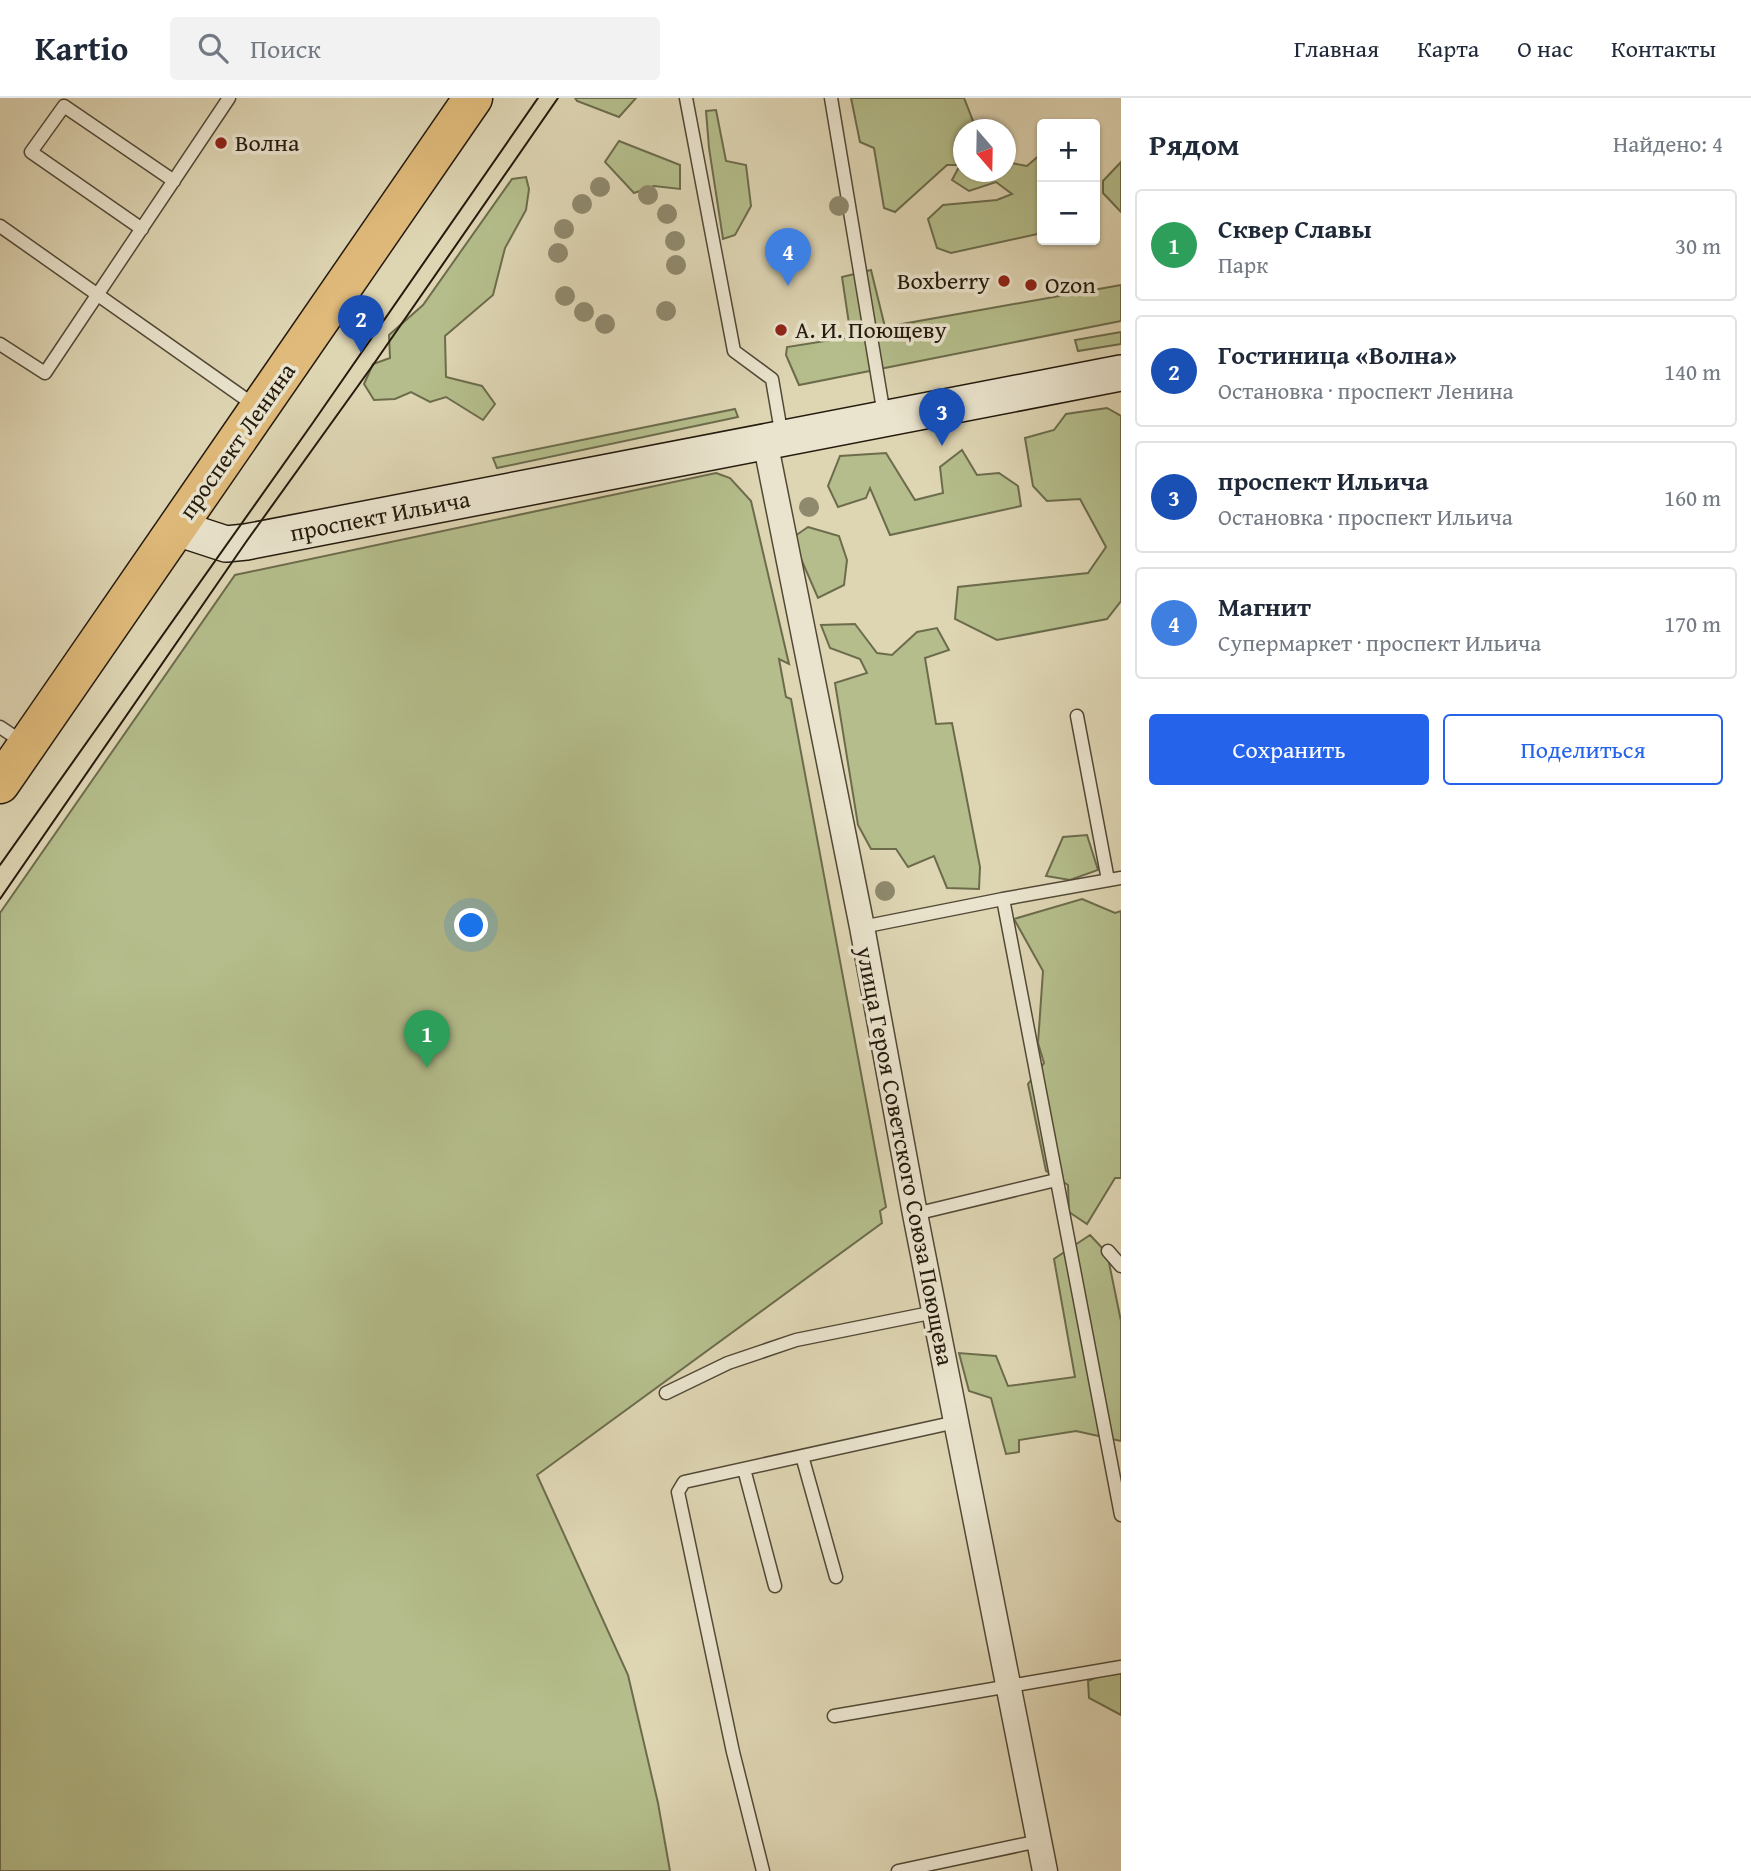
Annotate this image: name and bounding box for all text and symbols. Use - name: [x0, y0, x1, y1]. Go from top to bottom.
- search box: [170, 17, 660, 80]
- text: Kartio: [35, 24, 128, 72]
- icon: search: [194, 29, 232, 67]
- text: Поиск: [250, 29, 321, 68]
- text: Главная: [1294, 31, 1379, 66]
- text: Карта: [1417, 31, 1479, 66]
- text: О нас: [1517, 31, 1573, 66]
- text: Контакты: [1611, 31, 1716, 66]
- north arrow: [953, 119, 1016, 182]
- map controls: [1037, 119, 1100, 245]
- button: +: [1037, 119, 1100, 182]
- text: Рядом: [1149, 122, 1240, 166]
- place label: Волна: [235, 125, 300, 160]
- text: Найдено: 4: [1613, 127, 1723, 160]
- marker: Волна: [213, 135, 229, 151]
- button: −: [1037, 182, 1100, 245]
- text: Сквер Славы: [1218, 209, 1372, 248]
- pin: 4: [765, 228, 811, 286]
- text: 1: [1168, 229, 1180, 262]
- text: 30 m: [1675, 229, 1721, 262]
- text: Парк: [1218, 248, 1268, 281]
- place label: Boxberry: [897, 263, 990, 298]
- place label: Ozon: [1045, 267, 1096, 302]
- marker: Boxberry: [996, 273, 1012, 289]
- marker: Ozon: [1023, 277, 1039, 293]
- pin: 2: [338, 295, 384, 353]
- place label: А. И. Поющеву: [795, 312, 947, 347]
- marker: А. И. Поющеву: [773, 322, 789, 338]
- text: Гостиница «Волна»: [1218, 335, 1457, 374]
- street label: проспект Ленина: [170, 355, 304, 526]
- text: 2: [1168, 355, 1180, 388]
- text: 140 m: [1664, 355, 1721, 388]
- text: Остановка · проспект Ленина: [1218, 374, 1513, 407]
- pin: 3: [919, 388, 965, 446]
- text: проспект Ильича: [1218, 461, 1429, 500]
- street label: проспект Ильича: [287, 481, 474, 550]
- text: 3: [1168, 481, 1180, 514]
- text: 160 m: [1664, 481, 1721, 514]
- text: Остановка · проспект Ильича: [1218, 500, 1513, 533]
- text: Магнит: [1218, 587, 1311, 626]
- text: 4: [1168, 607, 1180, 640]
- text: 170 m: [1664, 607, 1721, 640]
- text: Супермаркет · проспект Ильича: [1218, 626, 1541, 659]
- button: Сохранить: [1149, 714, 1429, 785]
- button: Поделиться: [1443, 714, 1723, 785]
- your location: [454, 908, 488, 942]
- street label: улица Героя Советского Союза Поющева: [847, 942, 963, 1369]
- pin: 1: [404, 1010, 450, 1068]

